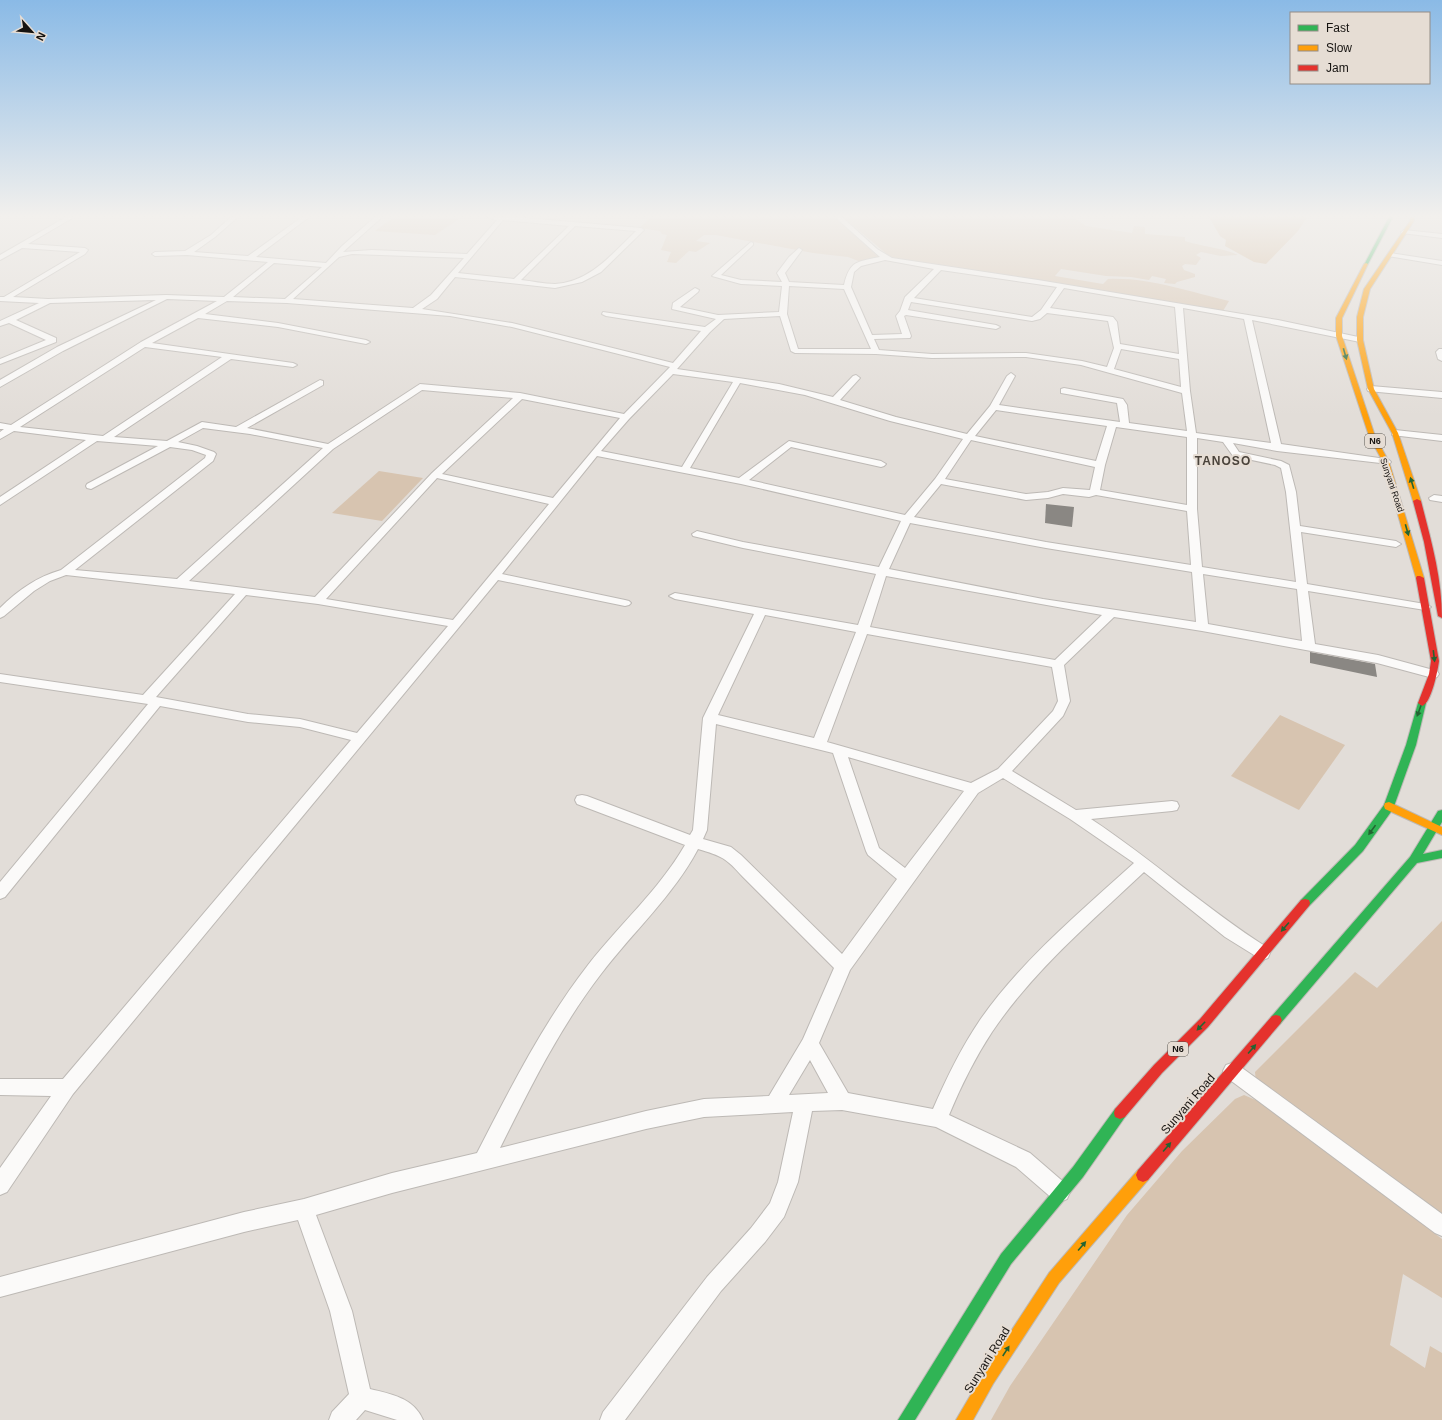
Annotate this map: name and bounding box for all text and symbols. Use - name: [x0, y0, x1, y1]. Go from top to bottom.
- north arrow: [12, 12, 52, 52]
- legend: [1290, 12, 1430, 84]
- text: Fast: [1326, 21, 1350, 35]
- text: N: [34, 30, 48, 43]
- text: Slow: [1326, 41, 1352, 55]
- text: Jam: [1326, 61, 1349, 75]
- one-way arrow: [1342, 349, 1348, 361]
- road number: N6: [1365, 434, 1385, 448]
- district label: TANOSO: [1195, 454, 1251, 468]
- street label: Sunyani Road: [1378, 457, 1406, 513]
- one-way arrow: [1408, 476, 1414, 488]
- one-way arrow: [1404, 524, 1410, 536]
- one-way arrow: [1431, 650, 1437, 663]
- one-way arrow: [1416, 705, 1422, 717]
- one-way arrow: [1368, 825, 1376, 836]
- one-way arrow: [1280, 921, 1289, 932]
- one-way arrow: [1196, 1021, 1206, 1031]
- road number: N6: [1168, 1042, 1188, 1056]
- one-way arrow: [1247, 1043, 1256, 1054]
- street label: Sunyani Road: [1158, 1071, 1218, 1137]
- one-way arrow: [1162, 1142, 1171, 1152]
- one-way arrow: [1077, 1241, 1086, 1250]
- street label: Sunyani Road: [961, 1324, 1013, 1396]
- one-way arrow: [1002, 1346, 1010, 1356]

